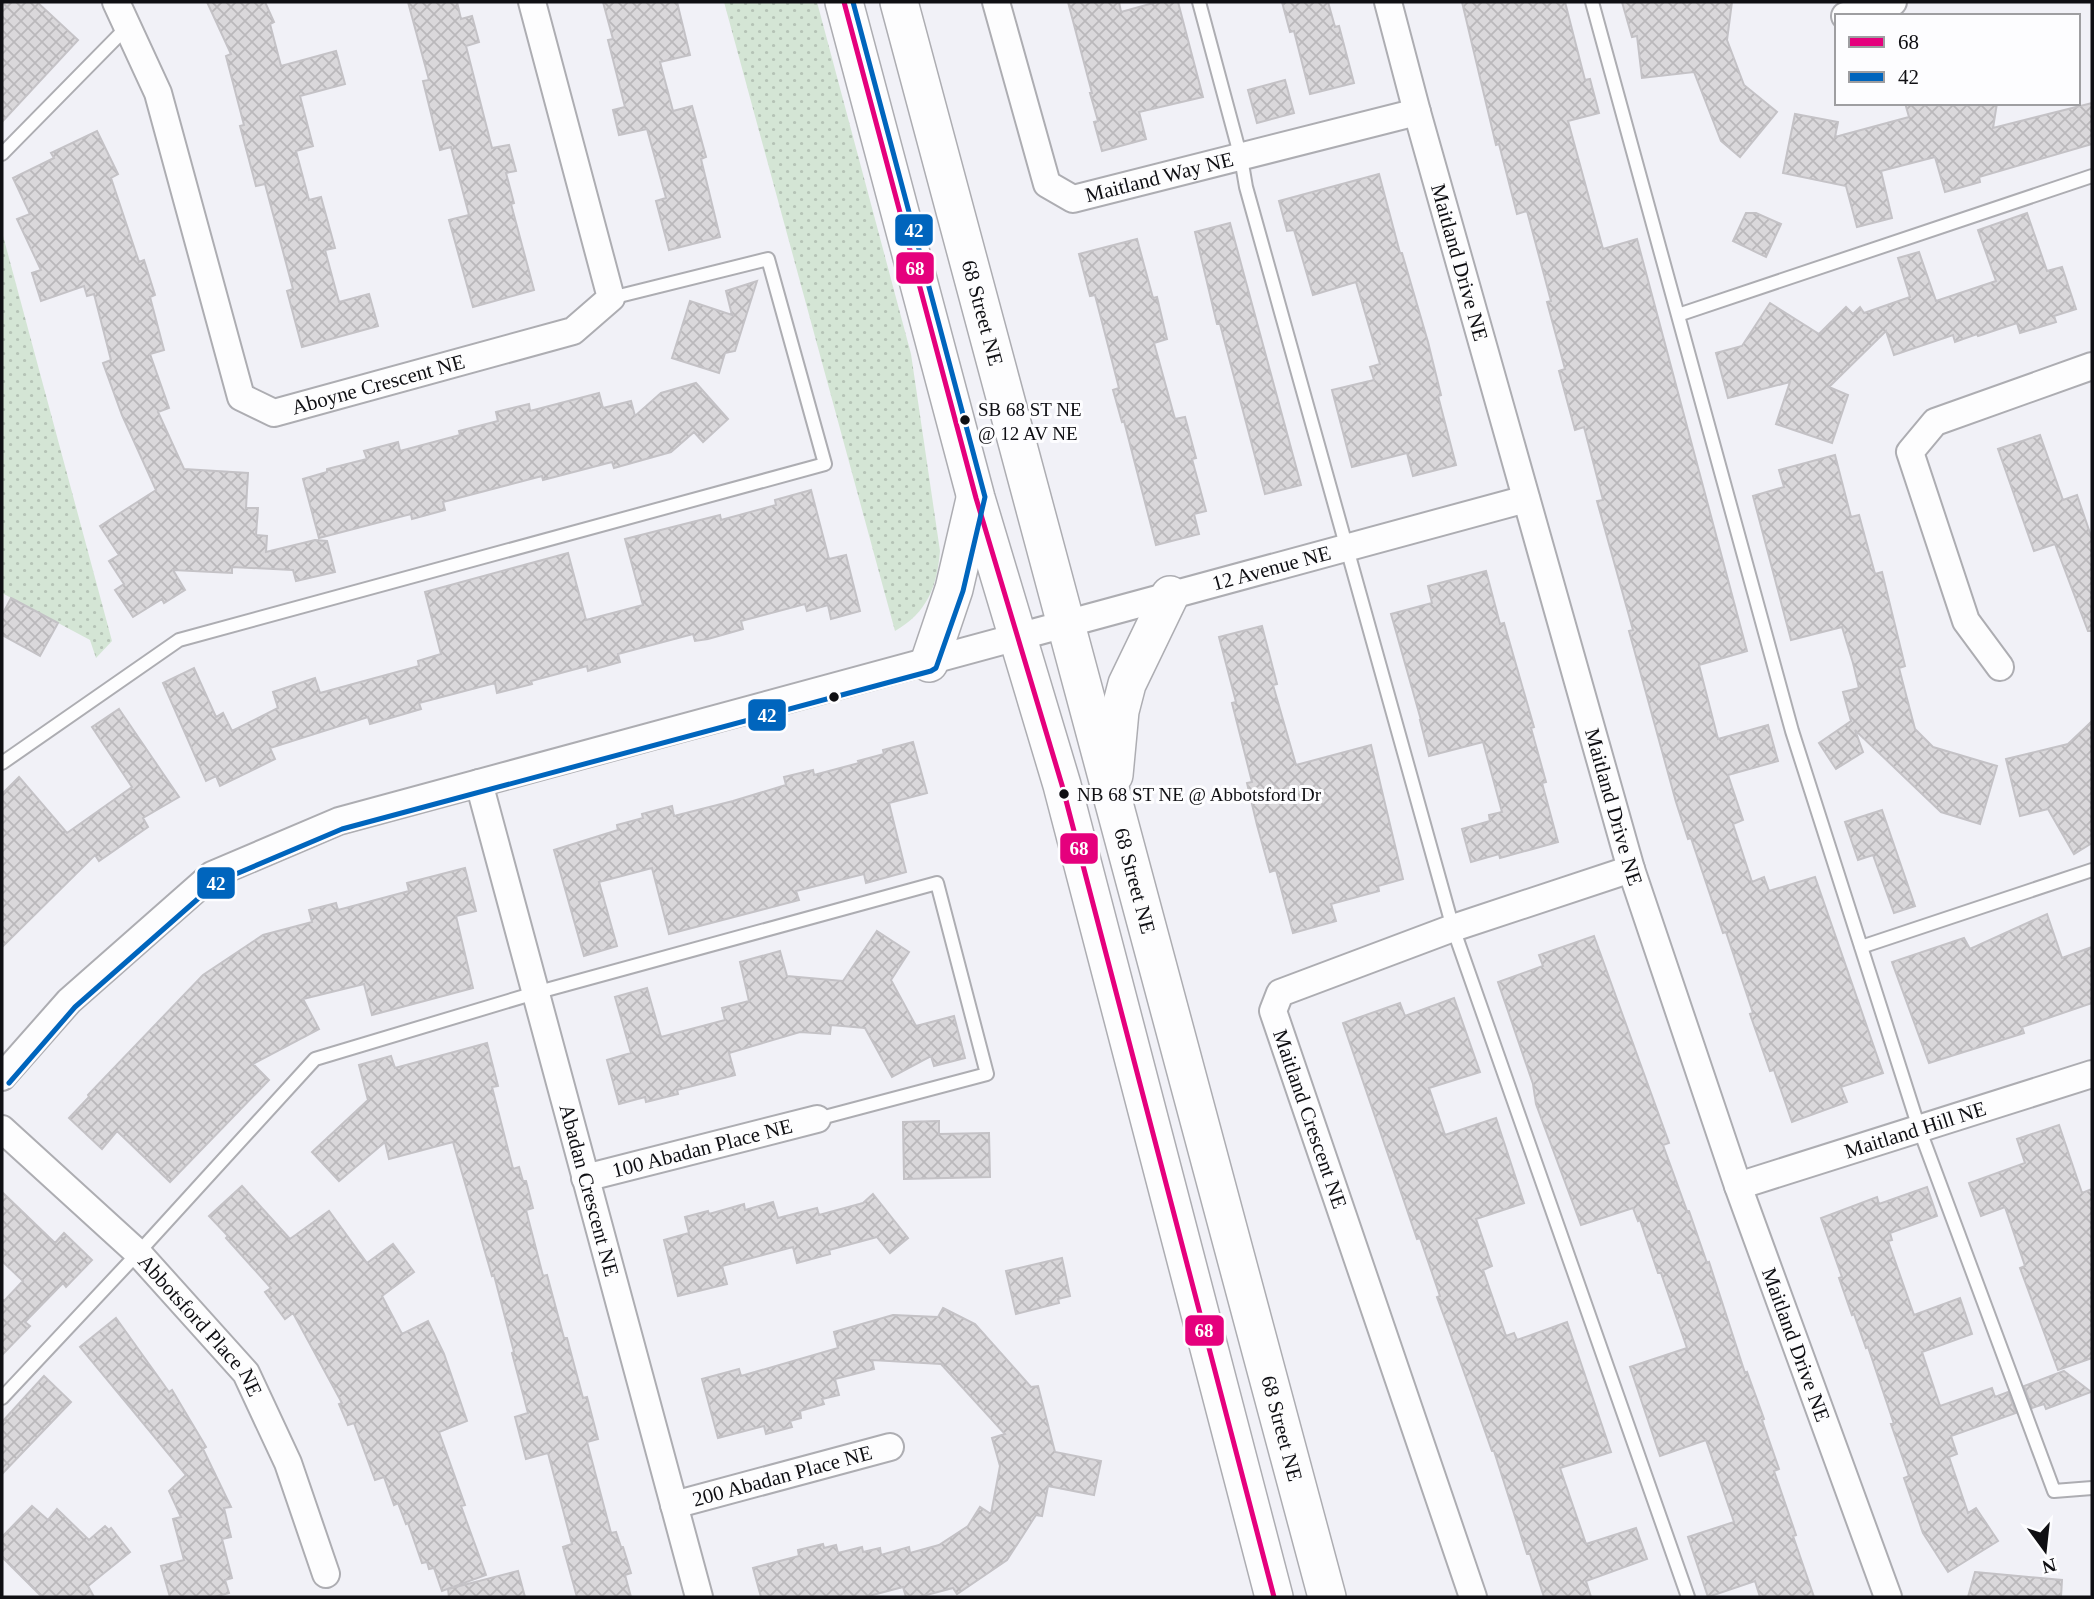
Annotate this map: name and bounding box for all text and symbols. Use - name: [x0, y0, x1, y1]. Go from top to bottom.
- legend: [1835, 14, 2080, 105]
- text: 68: [1898, 30, 1919, 54]
- text: 42: [1898, 65, 1919, 89]
- street label: Maitland Way NE: [1083, 147, 1236, 207]
- street label: Maitland Drive NE: [1426, 181, 1493, 344]
- line badge: 42: [894, 213, 934, 247]
- text: 42: [905, 220, 924, 241]
- line badge: 68: [895, 251, 935, 285]
- street label: 68 Street NE: [957, 257, 1008, 369]
- text: 68: [906, 258, 925, 279]
- street label: Aboyne Crescent NE: [289, 349, 467, 420]
- place label: SB 68 ST NE @ 12 AV NE: [978, 399, 1082, 444]
- marker: SB 68 ST NE @ 12 AV NE: [958, 413, 972, 427]
- street label: 12 Avenue NE: [1209, 541, 1333, 596]
- unlabelled marker: [827, 690, 841, 704]
- line badge: 42: [747, 698, 787, 732]
- text: 42: [758, 705, 777, 726]
- street label: Maitland Drive NE: [1580, 726, 1648, 889]
- place label: NB 68 ST NE @ Abbotsford Dr: [1077, 784, 1322, 805]
- marker: NB 68 ST NE @ Abbotsford Dr: [1057, 787, 1071, 801]
- street label: 68 Street NE: [1109, 825, 1160, 936]
- line badge: 68: [1059, 832, 1099, 865]
- text: 68: [1070, 838, 1089, 859]
- line badge: 42: [196, 866, 236, 900]
- text: 42: [207, 873, 226, 894]
- street label: Maitland Crescent NE: [1268, 1026, 1352, 1212]
- street label: Maitland Hill NE: [1842, 1096, 1989, 1164]
- street label: Abadan Crescent NE: [554, 1102, 624, 1279]
- street label: 100 Abadan Place NE: [610, 1114, 795, 1183]
- street label: Abbotsford Place NE: [133, 1250, 267, 1400]
- street label: Maitland Drive NE: [1757, 1264, 1835, 1425]
- line badge: 68: [1184, 1314, 1225, 1347]
- text: 68: [1195, 1320, 1214, 1341]
- street label: 68 Street NE: [1256, 1373, 1307, 1484]
- street label: 200 Abadan Place NE: [690, 1440, 875, 1512]
- north arrow: [2010, 1515, 2080, 1585]
- text: N: [2040, 1554, 2059, 1578]

